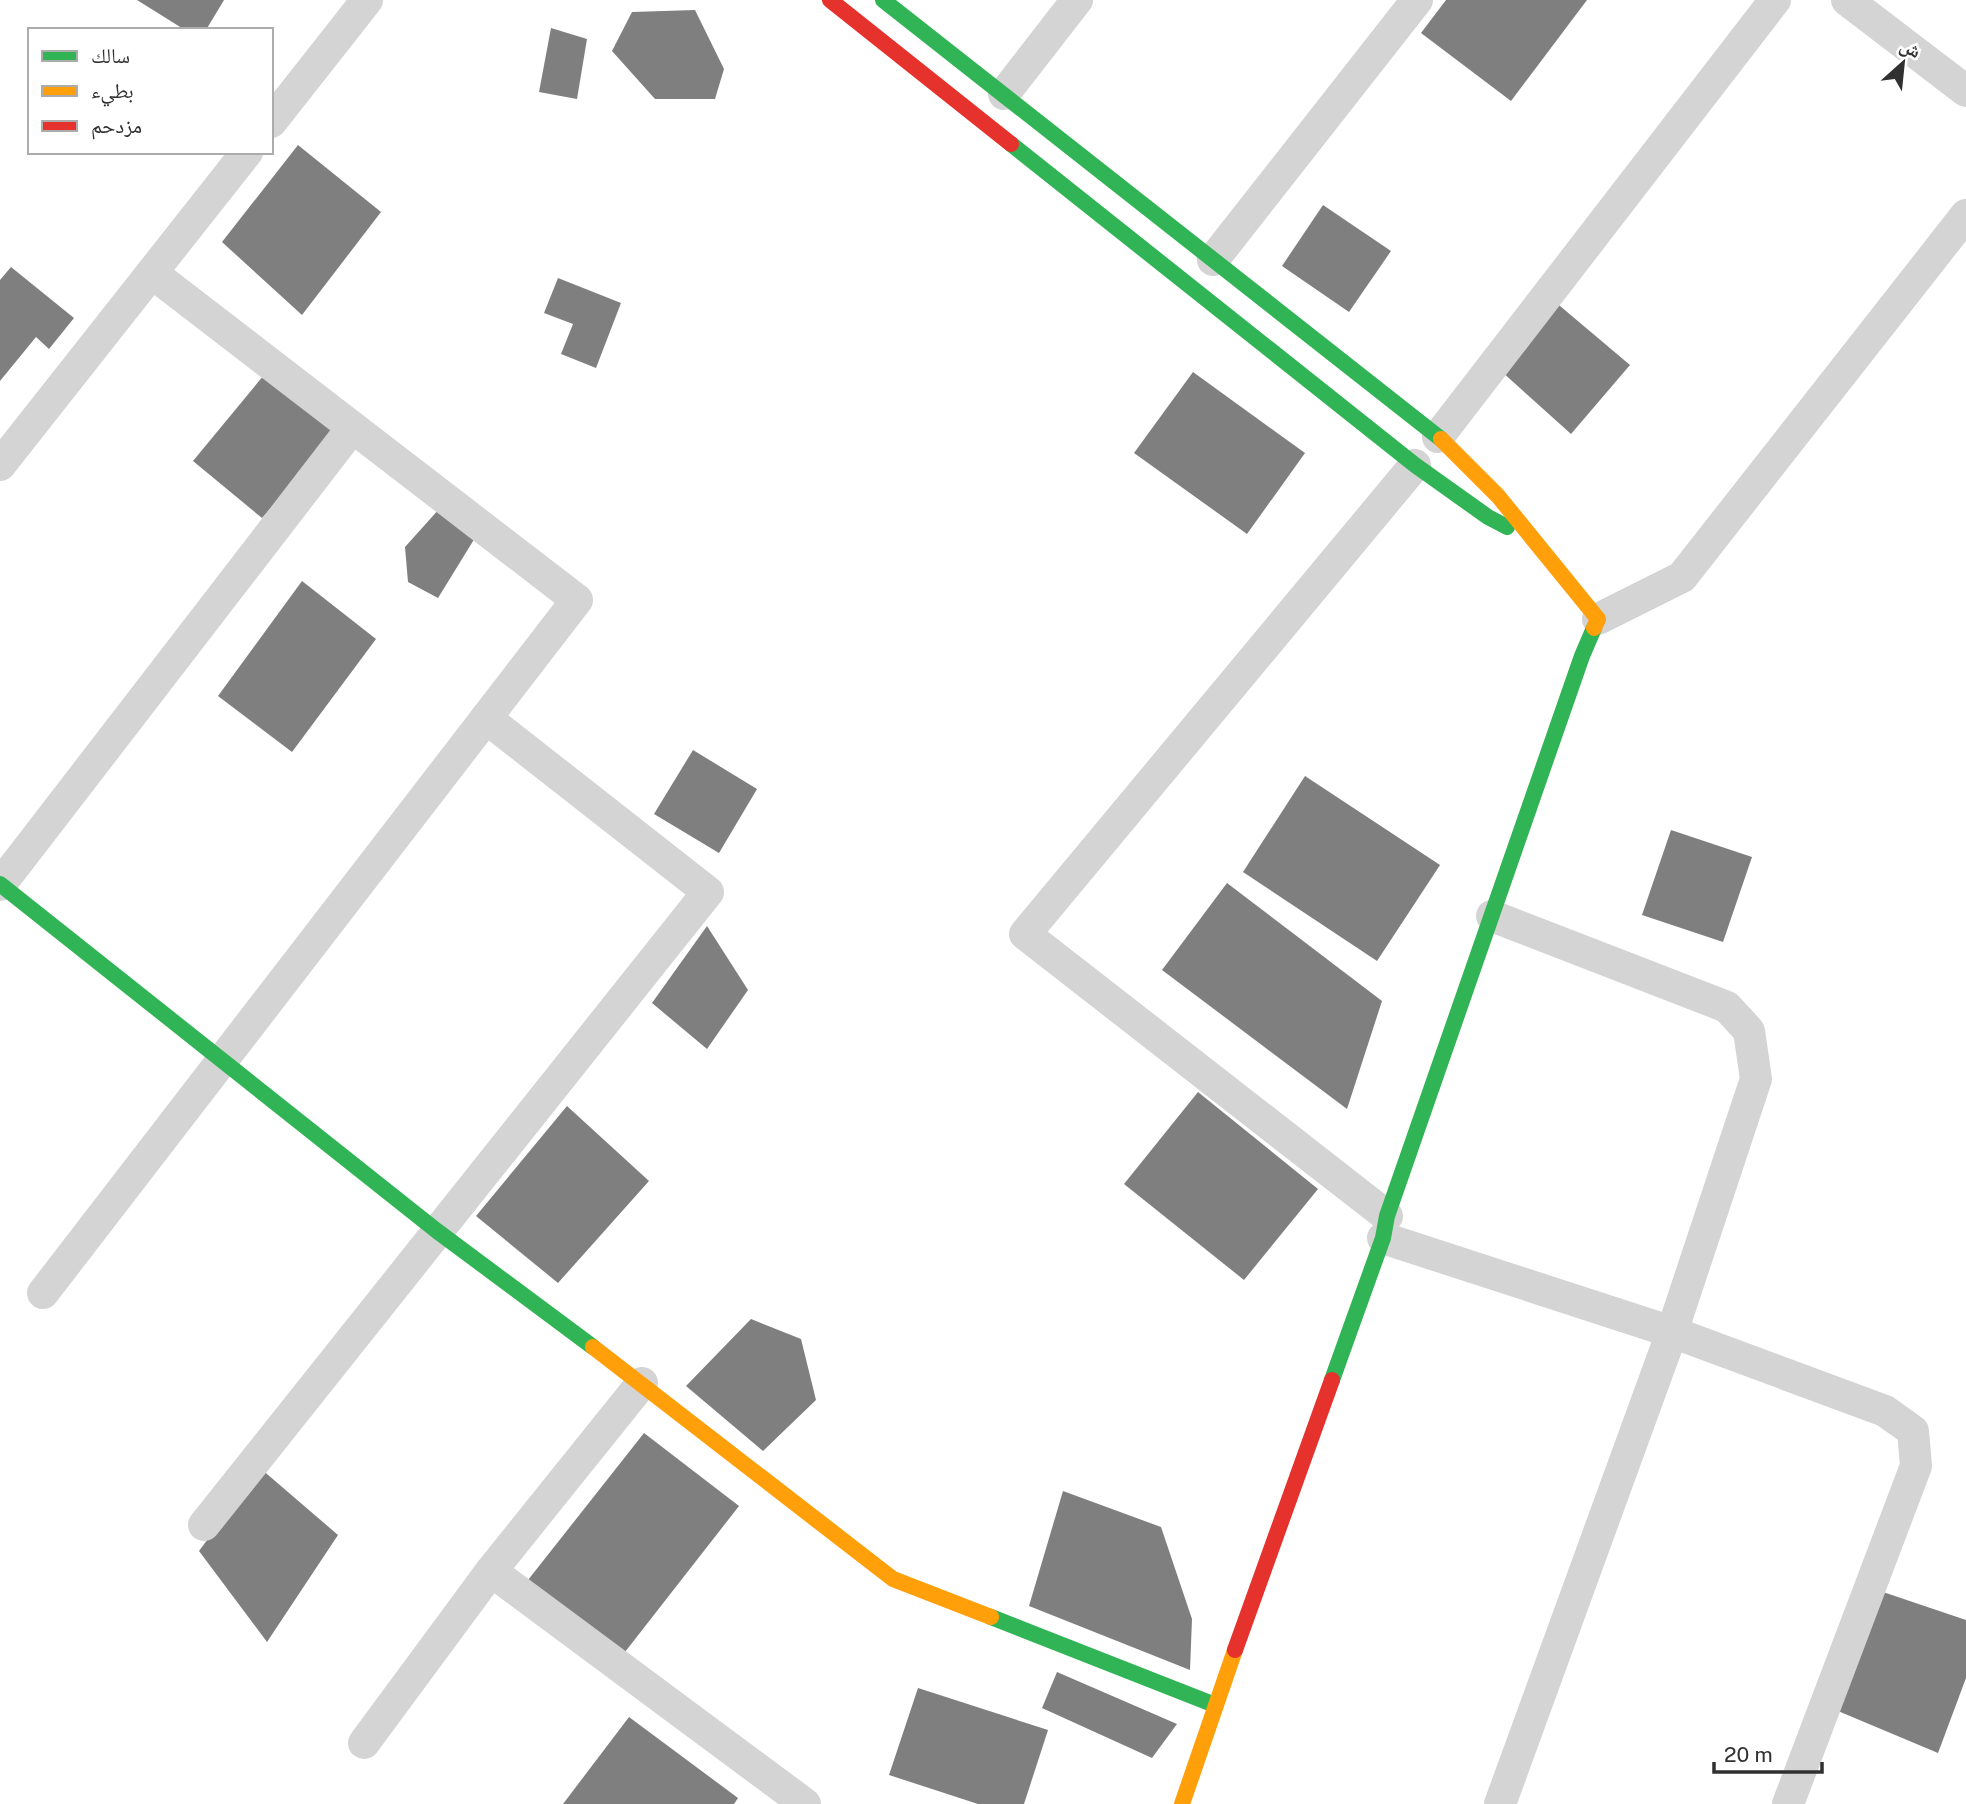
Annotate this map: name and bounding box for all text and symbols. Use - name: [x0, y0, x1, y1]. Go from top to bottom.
- legend: [28, 28, 273, 154]
- north arrow: [1868, 28, 1938, 98]
- text: ش: [1896, 33, 1925, 63]
- text: سالك: [91, 43, 130, 68]
- text: بطيء: [91, 78, 134, 107]
- text: مزدحم: [91, 113, 142, 140]
- scale bar: [1714, 1730, 1822, 1774]
- text: 20 m: [1724, 1742, 1773, 1767]

